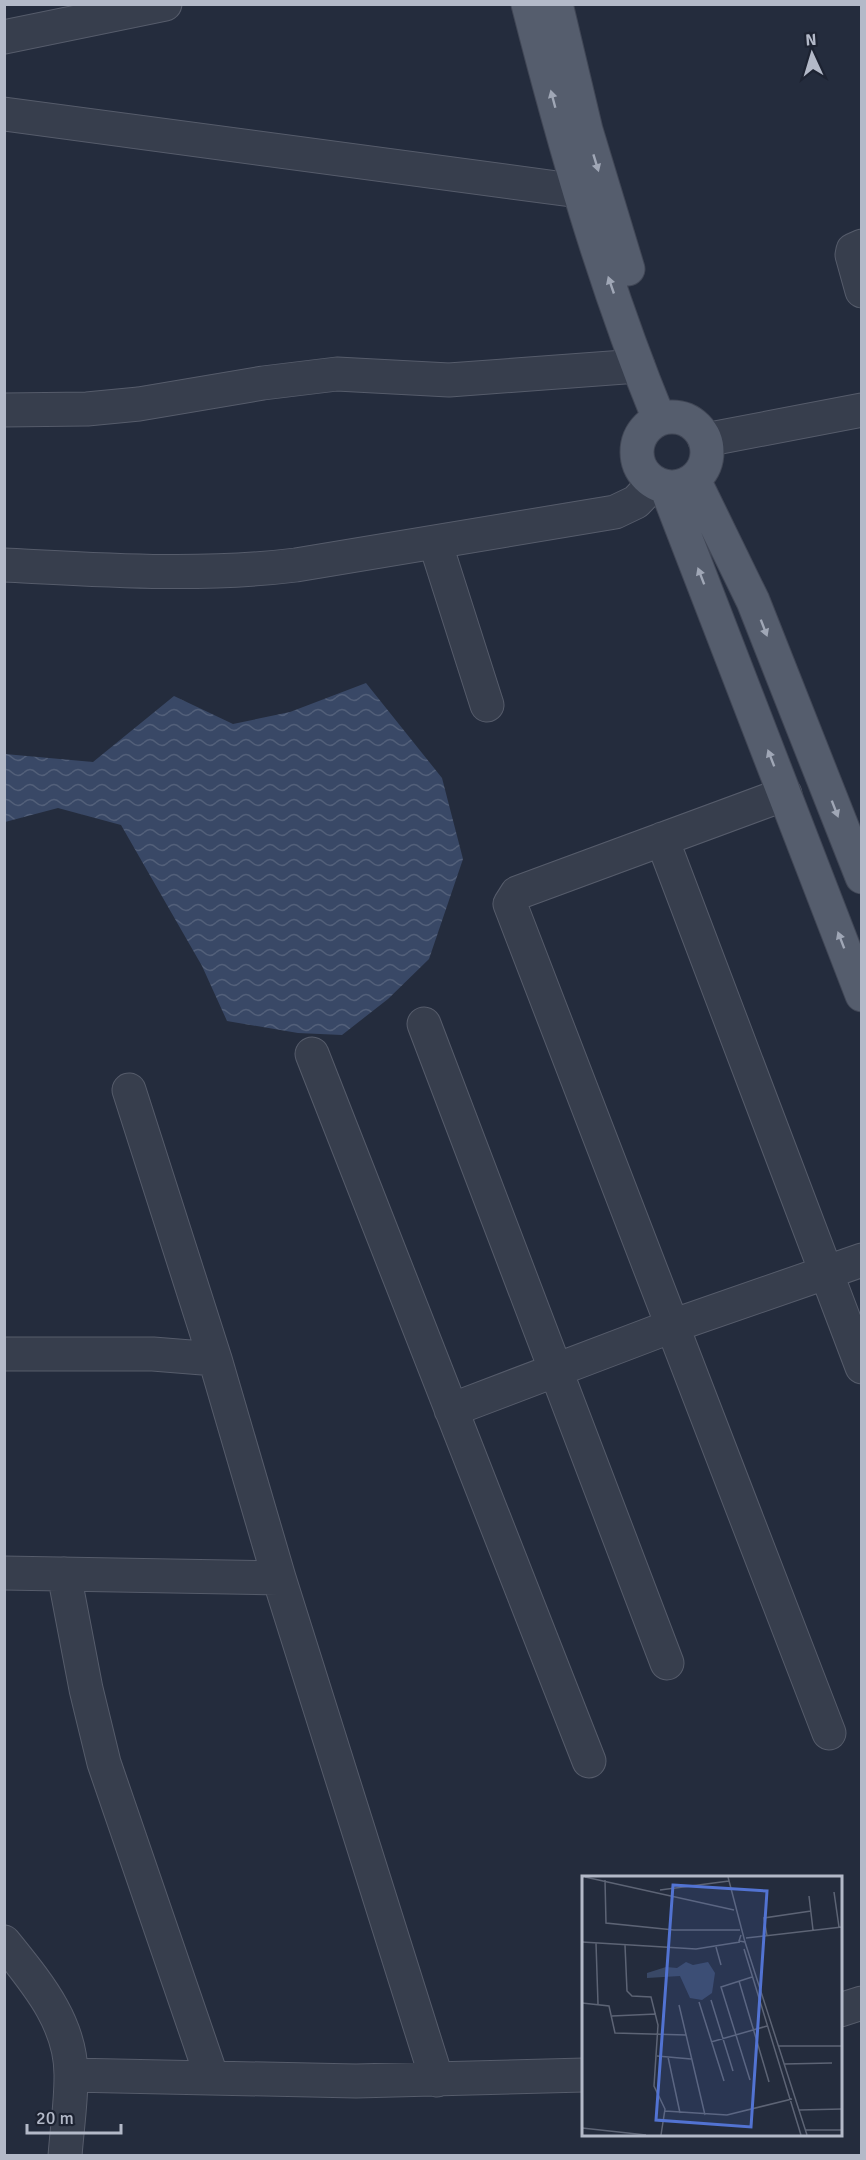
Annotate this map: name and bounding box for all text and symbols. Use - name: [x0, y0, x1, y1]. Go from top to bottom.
- north arrow: [782, 24, 842, 84]
- text: N: [805, 30, 817, 50]
- one-way arrow: [548, 90, 558, 108]
- one-way arrow: [592, 154, 601, 172]
- one-way arrow: [605, 276, 615, 294]
- one-way arrow: [696, 567, 705, 585]
- one-way arrow: [760, 619, 769, 637]
- one-way arrow: [766, 749, 775, 767]
- one-way arrow: [830, 801, 840, 819]
- one-way arrow: [835, 931, 845, 949]
- inset map: [582, 1876, 842, 2136]
- scale bar: [27, 2097, 122, 2135]
- text: 20 m: [36, 2107, 74, 2129]

